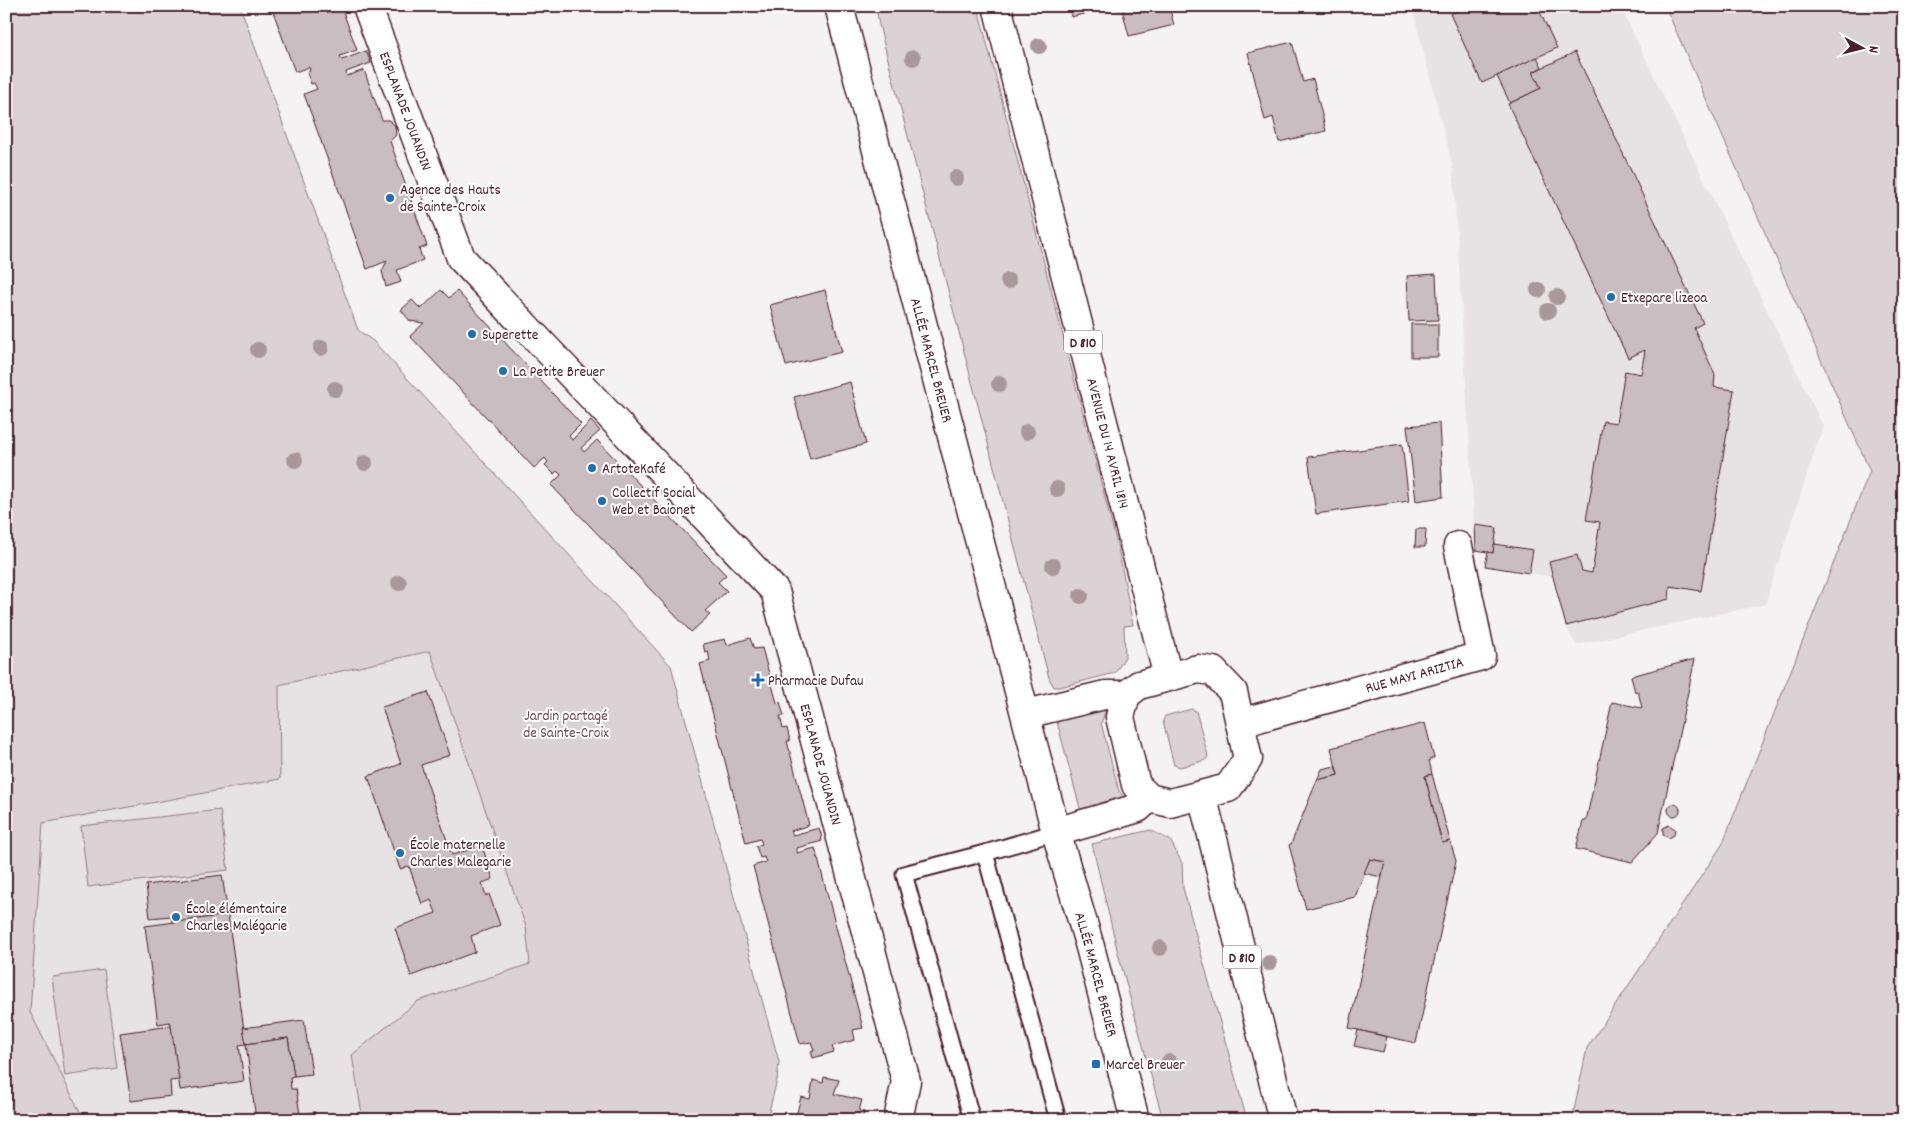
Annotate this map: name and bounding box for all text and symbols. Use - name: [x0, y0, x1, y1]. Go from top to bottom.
- north arrow: [1838, 22, 1888, 72]
- text: N: [1863, 45, 1883, 54]
- street label: ESPLANADE JOUANDIN: [372, 49, 436, 174]
- place label: Agence des Hauts de Sainte-Croix: [400, 180, 501, 219]
- marker: Agence des Hauts de Sainte-Croix: [384, 192, 396, 204]
- place label: Etxepare lizeoa: [1621, 288, 1708, 310]
- marker: Etxepare lizeoa: [1605, 291, 1617, 303]
- street label: ALLÉE MARCEL BREUER: [903, 296, 957, 425]
- place label: Superette: [482, 325, 539, 347]
- marker: Superette: [466, 328, 478, 340]
- road number: D 810: [1064, 331, 1102, 354]
- place label: La Petite Breuer: [513, 362, 605, 384]
- marker: La Petite Breuer: [497, 365, 509, 377]
- street label: AVENUE DU 14 AVRIL 1814: [1079, 376, 1134, 511]
- place label: ArtoteKafé: [602, 459, 666, 481]
- marker: ArtoteKafé: [586, 462, 598, 474]
- place label: Collectif Social Web et Baionet: [612, 483, 696, 522]
- marker: Collectif Social Web et Baionet: [596, 495, 608, 507]
- street label: RUE MAYI ARIZTIA: [1363, 652, 1467, 701]
- place label: Pharmacie Dufau: [768, 671, 863, 693]
- marker: Pharmacie Dufau: [752, 674, 764, 686]
- street label: ESPLANADE JOUANDIN: [793, 702, 846, 828]
- park label: Jardin partagé de Sainte-Croix: [523, 706, 609, 745]
- place label: École maternelle Charles Malegarie: [410, 835, 512, 874]
- marker: École maternelle Charles Malegarie: [394, 847, 406, 859]
- place label: École élémentaire Charles Malégarie: [186, 899, 288, 938]
- street label: ALLÉE MARCEL BREUER: [1067, 910, 1122, 1039]
- marker: École élémentaire Charles Malégarie: [170, 911, 182, 923]
- road number: D 810: [1223, 946, 1261, 969]
- place label: Marcel Breuer: [1106, 1055, 1185, 1077]
- marker: Marcel Breuer: [1090, 1058, 1102, 1070]

